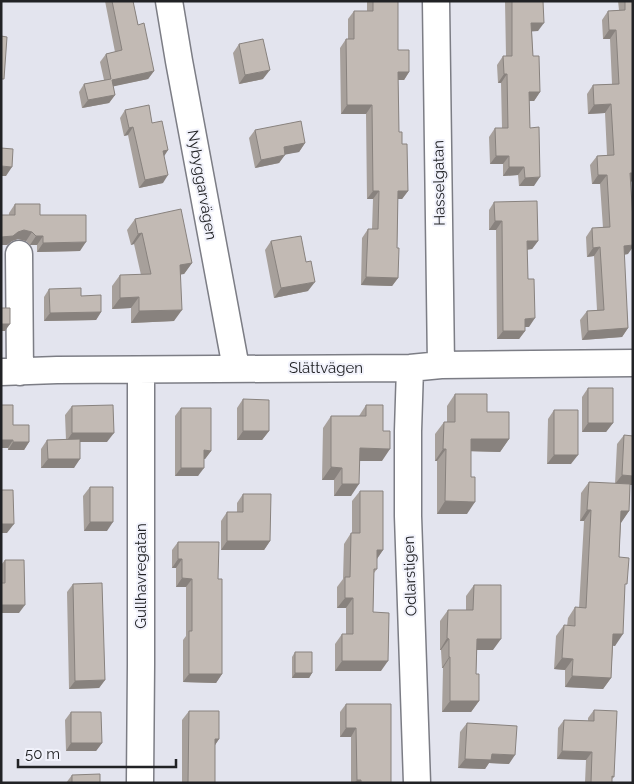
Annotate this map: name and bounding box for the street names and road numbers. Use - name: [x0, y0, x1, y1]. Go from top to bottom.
- street label: Nybyggarvägen: [183, 129, 221, 241]
- street label: Hasselgatan: [429, 140, 449, 226]
- street label: Slättvägen: [289, 359, 363, 377]
- street label: Gullhavregatan: [132, 523, 150, 629]
- street label: Odlarstigen: [400, 535, 420, 617]

